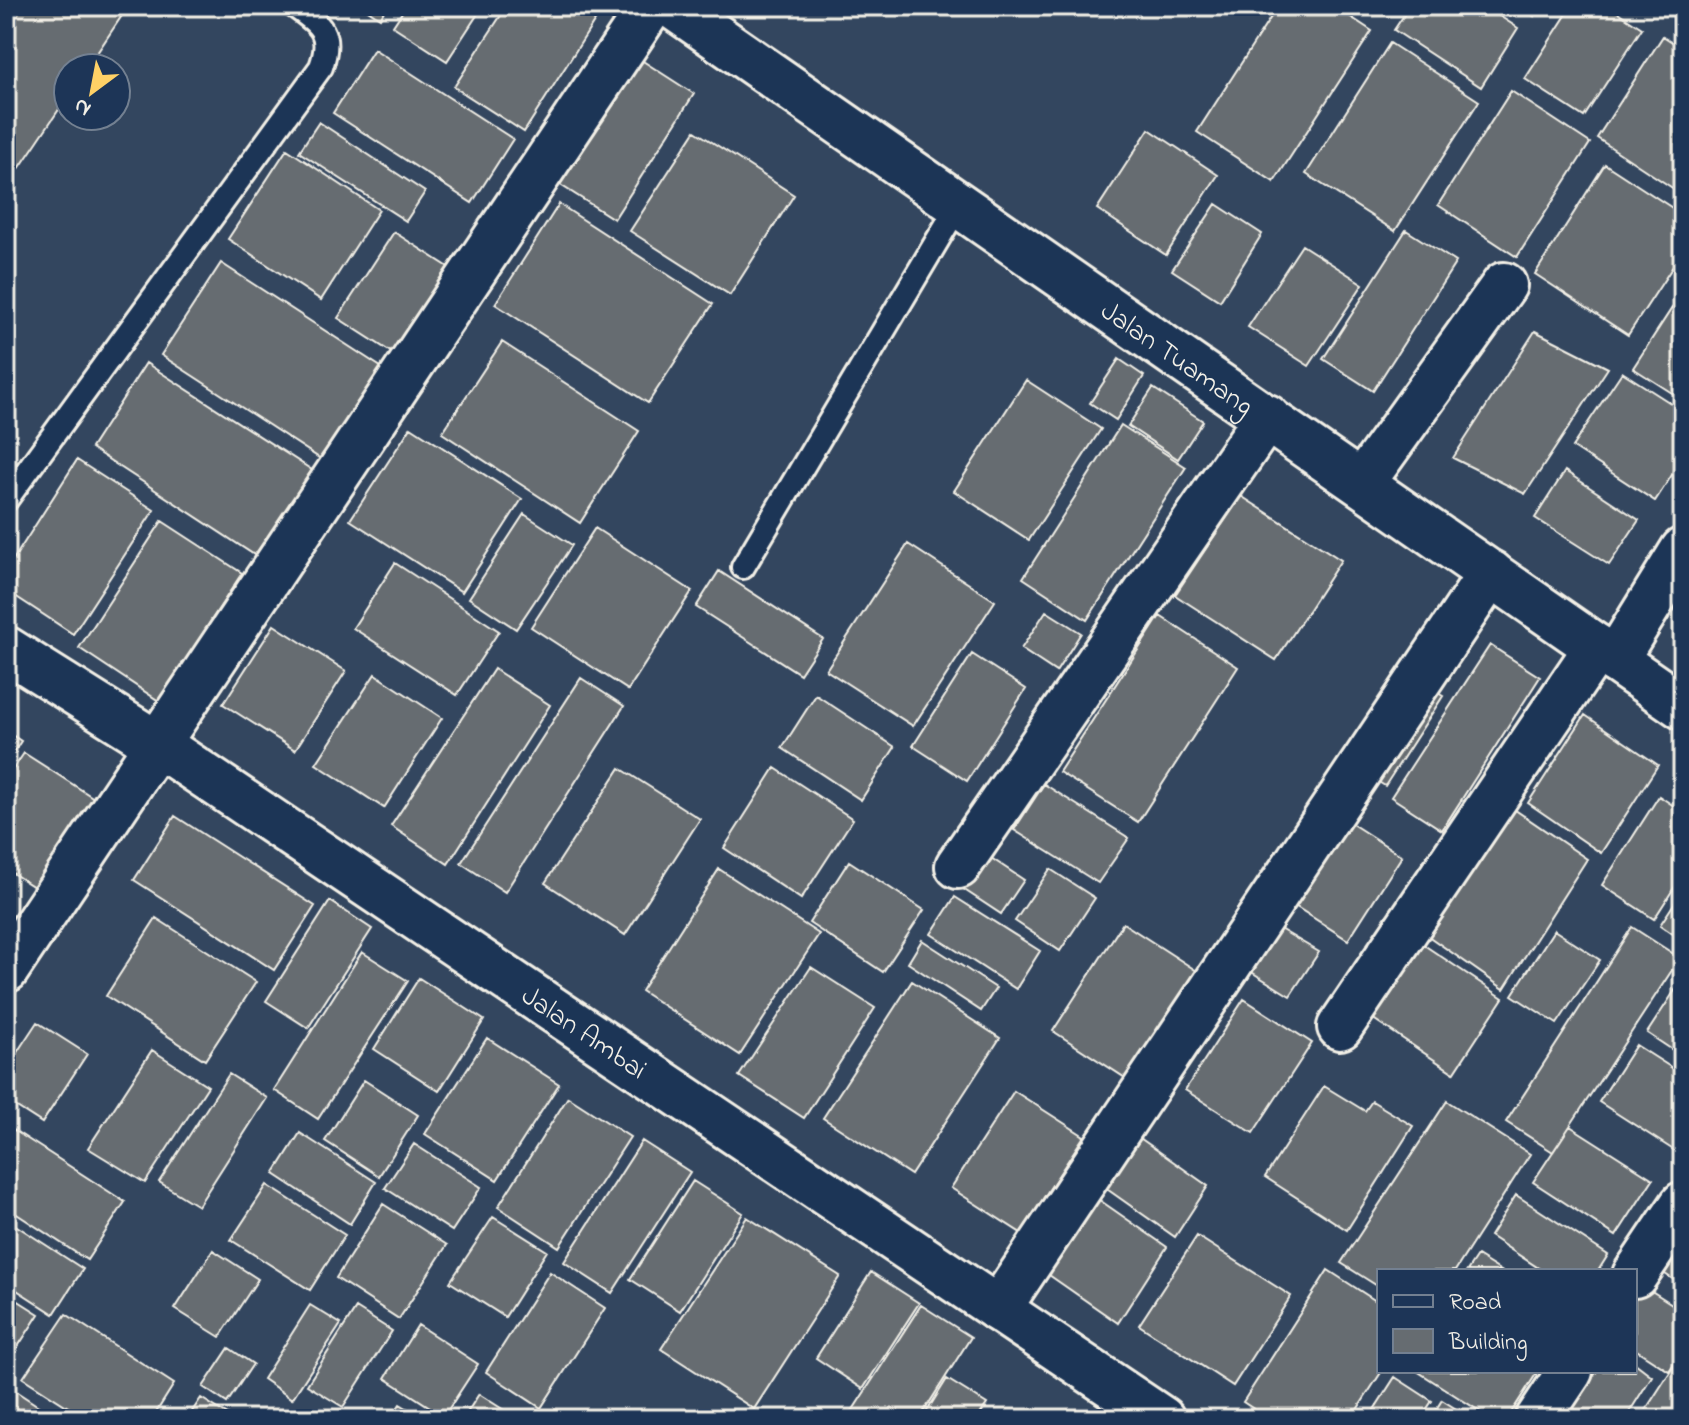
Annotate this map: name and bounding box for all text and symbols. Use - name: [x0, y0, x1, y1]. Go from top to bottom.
- north arrow: [52, 52, 132, 132]
- text: N: [68, 89, 98, 124]
- street label: Jalan Tuamang: [1091, 292, 1261, 427]
- street label: Jalan Ambai: [512, 977, 654, 1091]
- legend: [1377, 1269, 1637, 1373]
- text: Road: [1449, 1286, 1502, 1321]
- text: Building: [1448, 1326, 1528, 1361]

